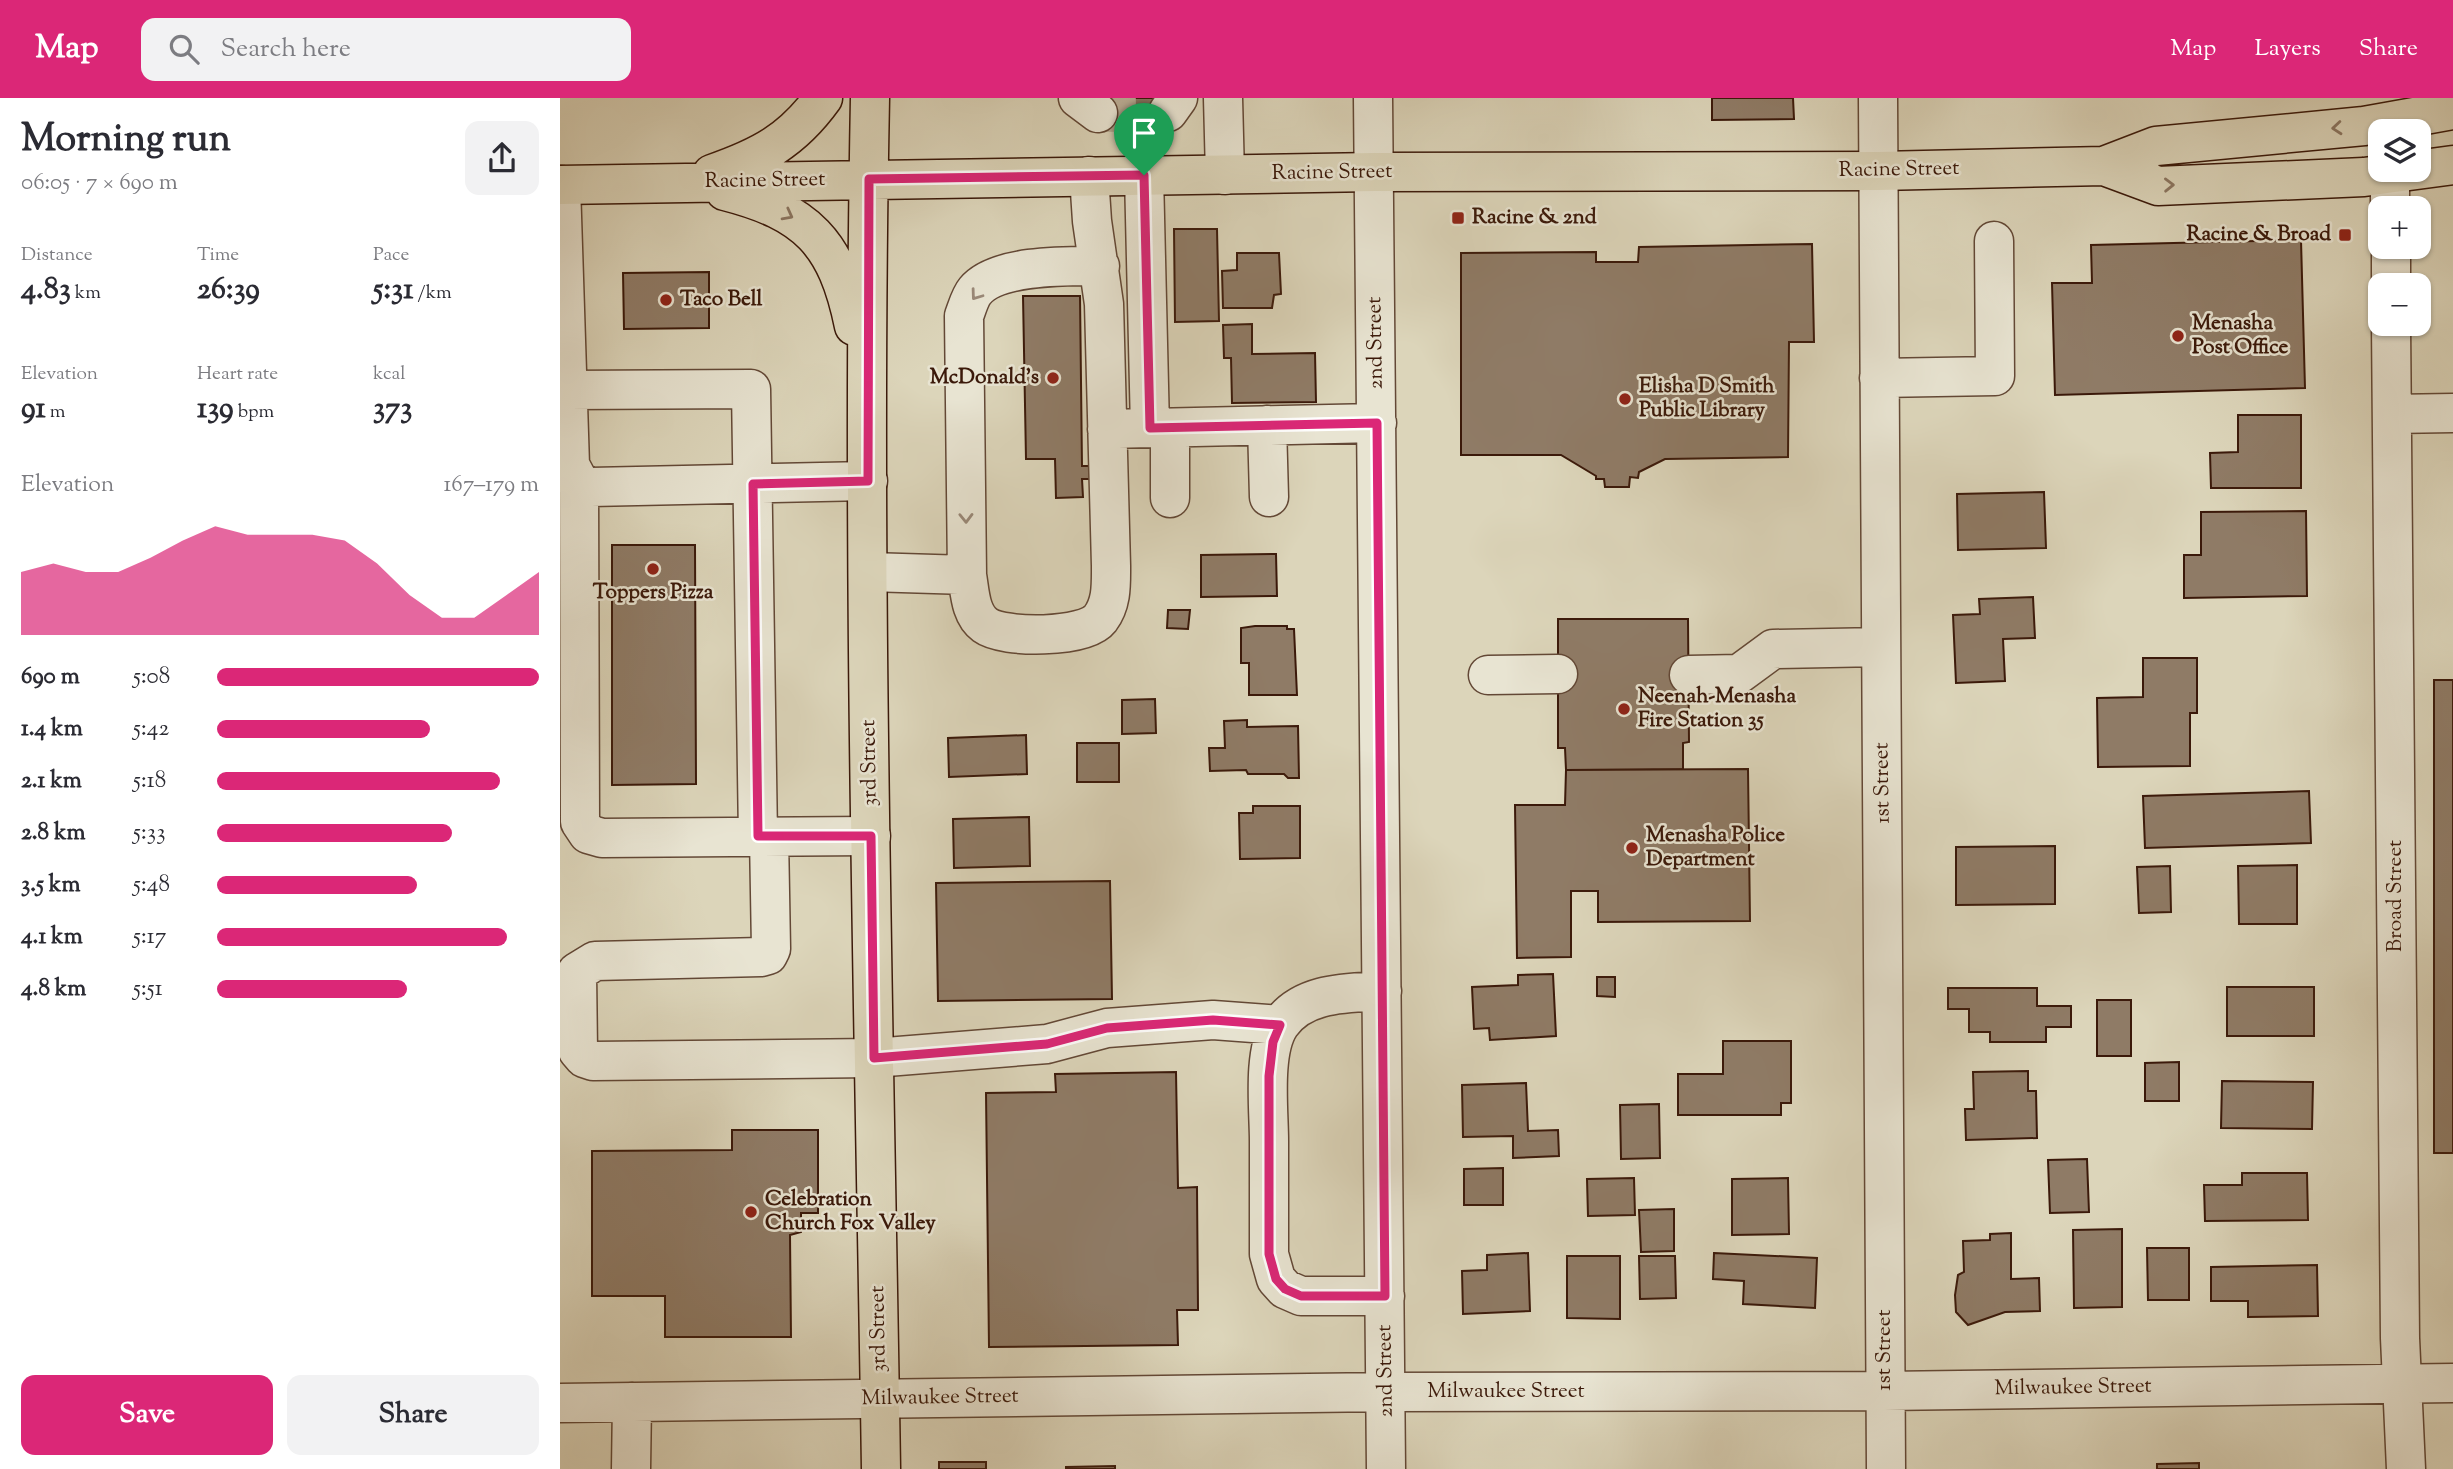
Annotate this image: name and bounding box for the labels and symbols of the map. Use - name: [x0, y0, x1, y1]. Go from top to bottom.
- pin: [1114, 103, 1174, 175]
- one-way arrow: [2331, 121, 2343, 136]
- street label: Racine Street: [1838, 154, 1960, 186]
- street label: Racine Street: [1271, 157, 1393, 189]
- street label: Racine Street: [704, 165, 826, 197]
- one-way arrow: [2164, 177, 2175, 193]
- place label: Racine & 2nd: [1472, 203, 1597, 233]
- one-way arrow: [781, 207, 793, 221]
- marker: Racine & 2nd: [1450, 210, 1466, 226]
- place label: Racine & Broad: [2186, 220, 2331, 250]
- marker: Racine & Broad: [2337, 227, 2353, 243]
- place label: Taco Bell: [680, 285, 763, 315]
- one-way arrow: [972, 287, 984, 299]
- marker: Taco Bell: [658, 292, 674, 308]
- street label: 2nd Street: [1360, 296, 1392, 390]
- place label: Menasha Post Office: [2192, 309, 2289, 363]
- marker: Menasha Post Office: [2170, 328, 2186, 344]
- place label: McDonald's: [930, 363, 1039, 393]
- marker: McDonald's: [1045, 370, 1061, 386]
- place label: Elisha D Smith Public Library: [1639, 372, 1775, 426]
- marker: Elisha D Smith Public Library: [1617, 391, 1633, 407]
- one-way arrow: [958, 514, 974, 524]
- marker: Toppers Pizza: [645, 561, 661, 577]
- place label: Toppers Pizza: [593, 578, 714, 608]
- place label: Neenah-Menasha Fire Station 35: [1638, 682, 1797, 736]
- marker: Neenah-Menasha Fire Station 35: [1616, 701, 1632, 717]
- street label: 3rd Street: [854, 719, 886, 807]
- street label: 1st Street: [1867, 742, 1899, 824]
- place label: Menasha Police Department: [1646, 821, 1785, 875]
- marker: Menasha Police Department: [1624, 840, 1640, 856]
- street label: Broad Street: [2381, 840, 2411, 952]
- place label: Celebration Church Fox Valley: [765, 1185, 936, 1239]
- marker: Celebration Church Fox Valley: [743, 1204, 759, 1220]
- street label: 3rd Street: [863, 1285, 895, 1373]
- street label: 1st Street: [1870, 1309, 1900, 1391]
- street label: 2nd Street: [1370, 1324, 1402, 1418]
- street label: Milwaukee Street: [1994, 1372, 2152, 1404]
- street label: Milwaukee Street: [1427, 1377, 1585, 1407]
- street label: Milwaukee Street: [861, 1382, 1019, 1414]

